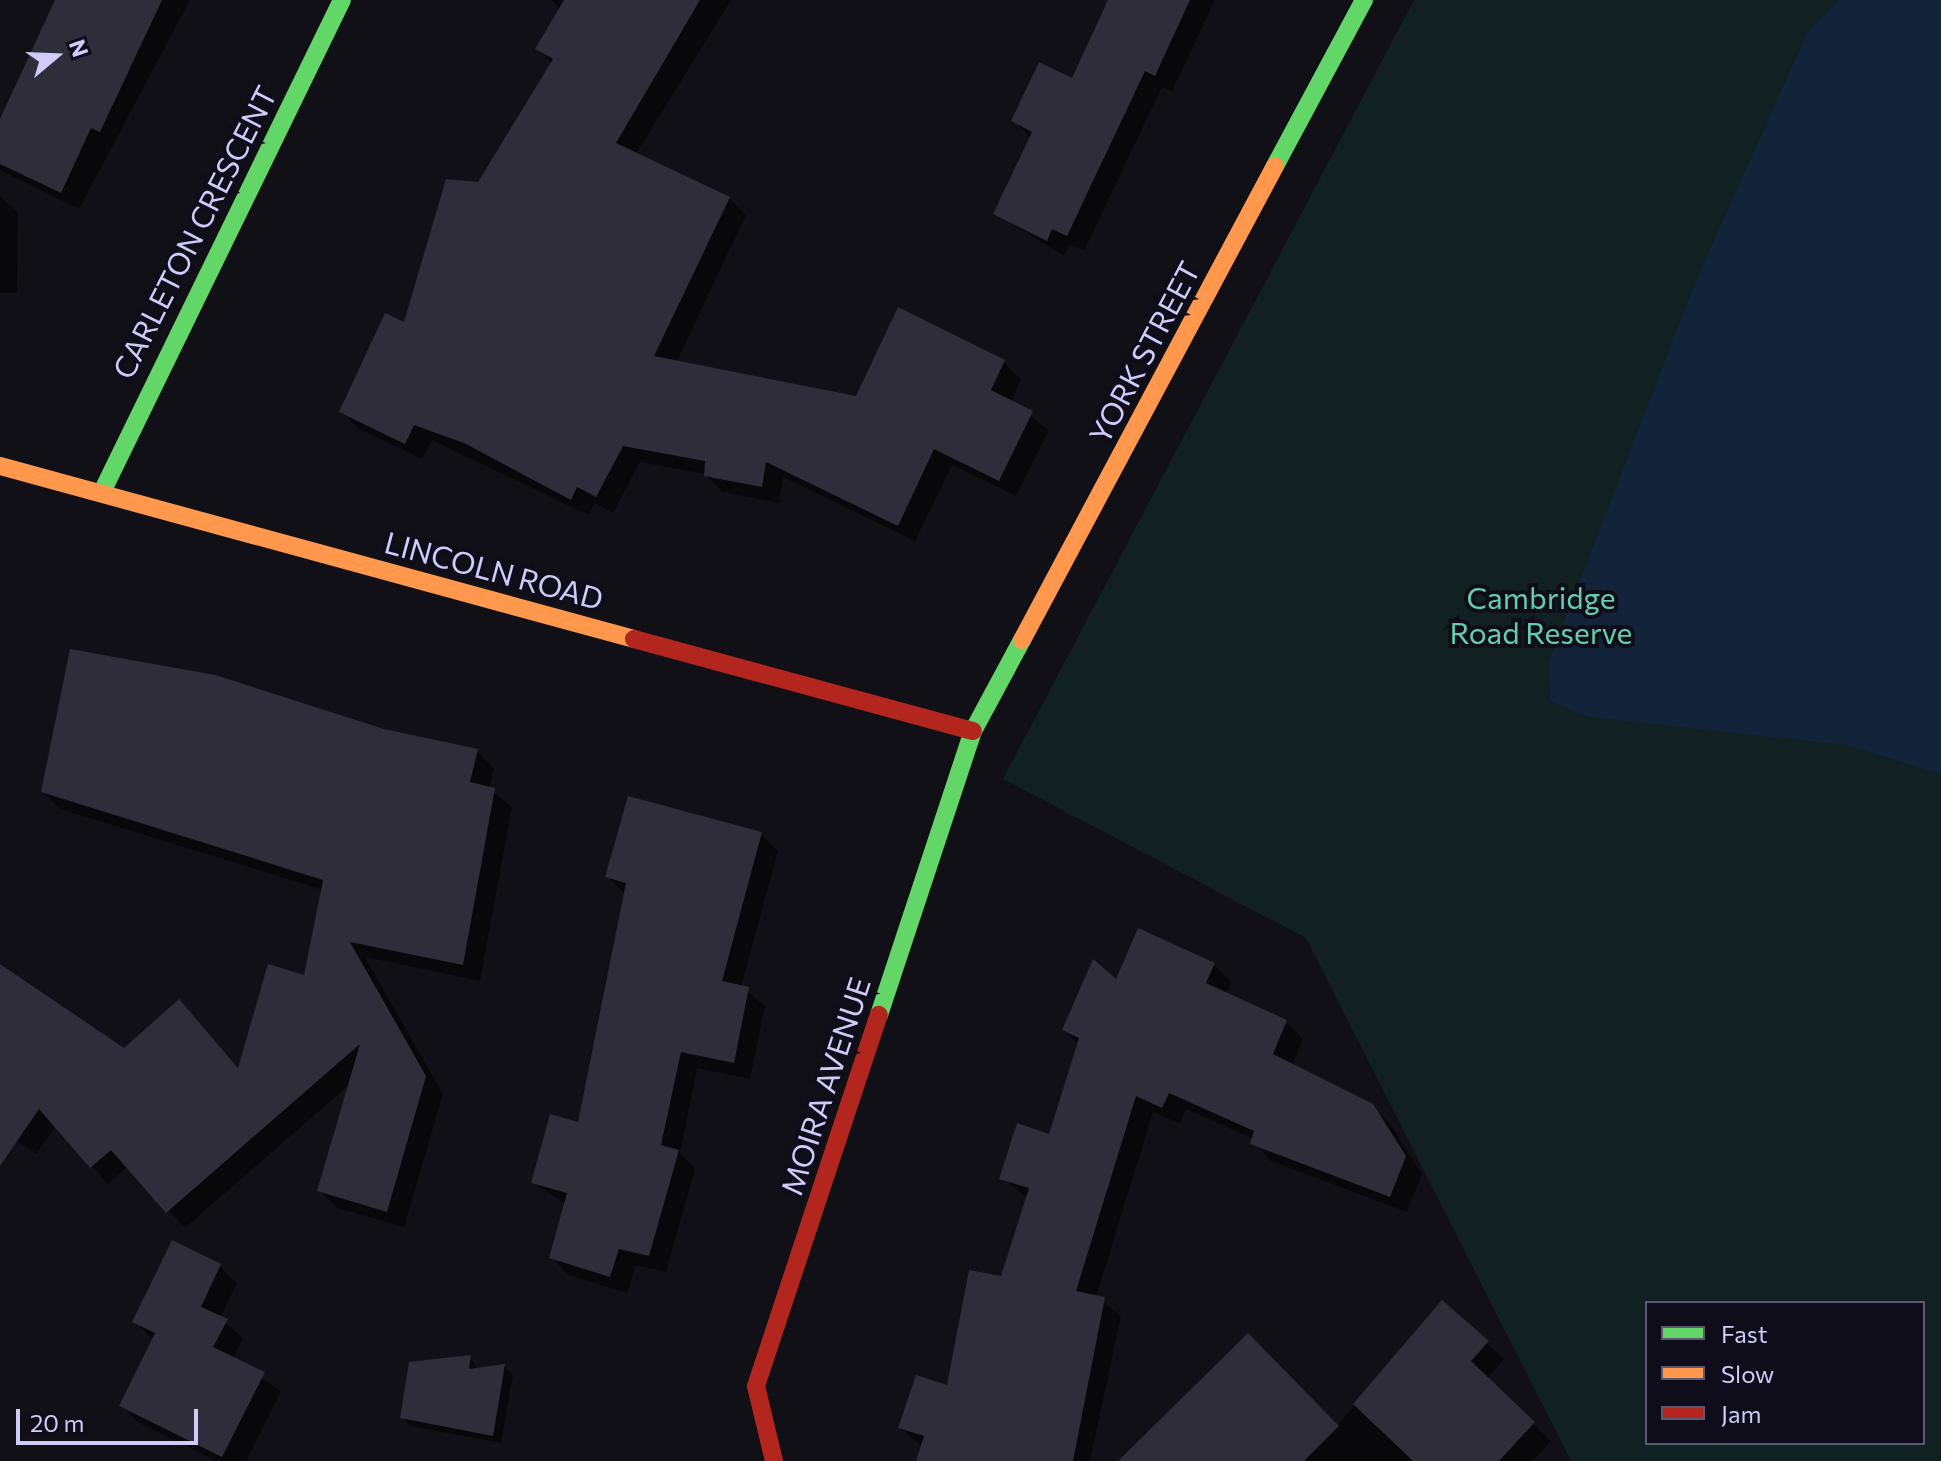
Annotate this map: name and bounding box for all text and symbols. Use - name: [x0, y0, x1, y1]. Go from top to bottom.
- north arrow: [16, 16, 96, 96]
- text: N: [64, 36, 95, 60]
- street label: CARLETON CRESCENT: [104, 80, 284, 384]
- street label: YORK STREET: [1081, 255, 1207, 449]
- street label: LINCOLN ROAD: [381, 524, 607, 616]
- park label: Cambridge Road Reserve: [1450, 579, 1632, 650]
- street label: MOIRA AVENUE: [773, 973, 877, 1199]
- legend: [1645, 1301, 1925, 1445]
- text: Fast: [1721, 1319, 1768, 1348]
- text: Slow: [1721, 1359, 1774, 1388]
- scale bar: [20, 1393, 202, 1443]
- text: Jam: [1721, 1399, 1761, 1428]
- text: 20 m: [30, 1408, 84, 1437]

